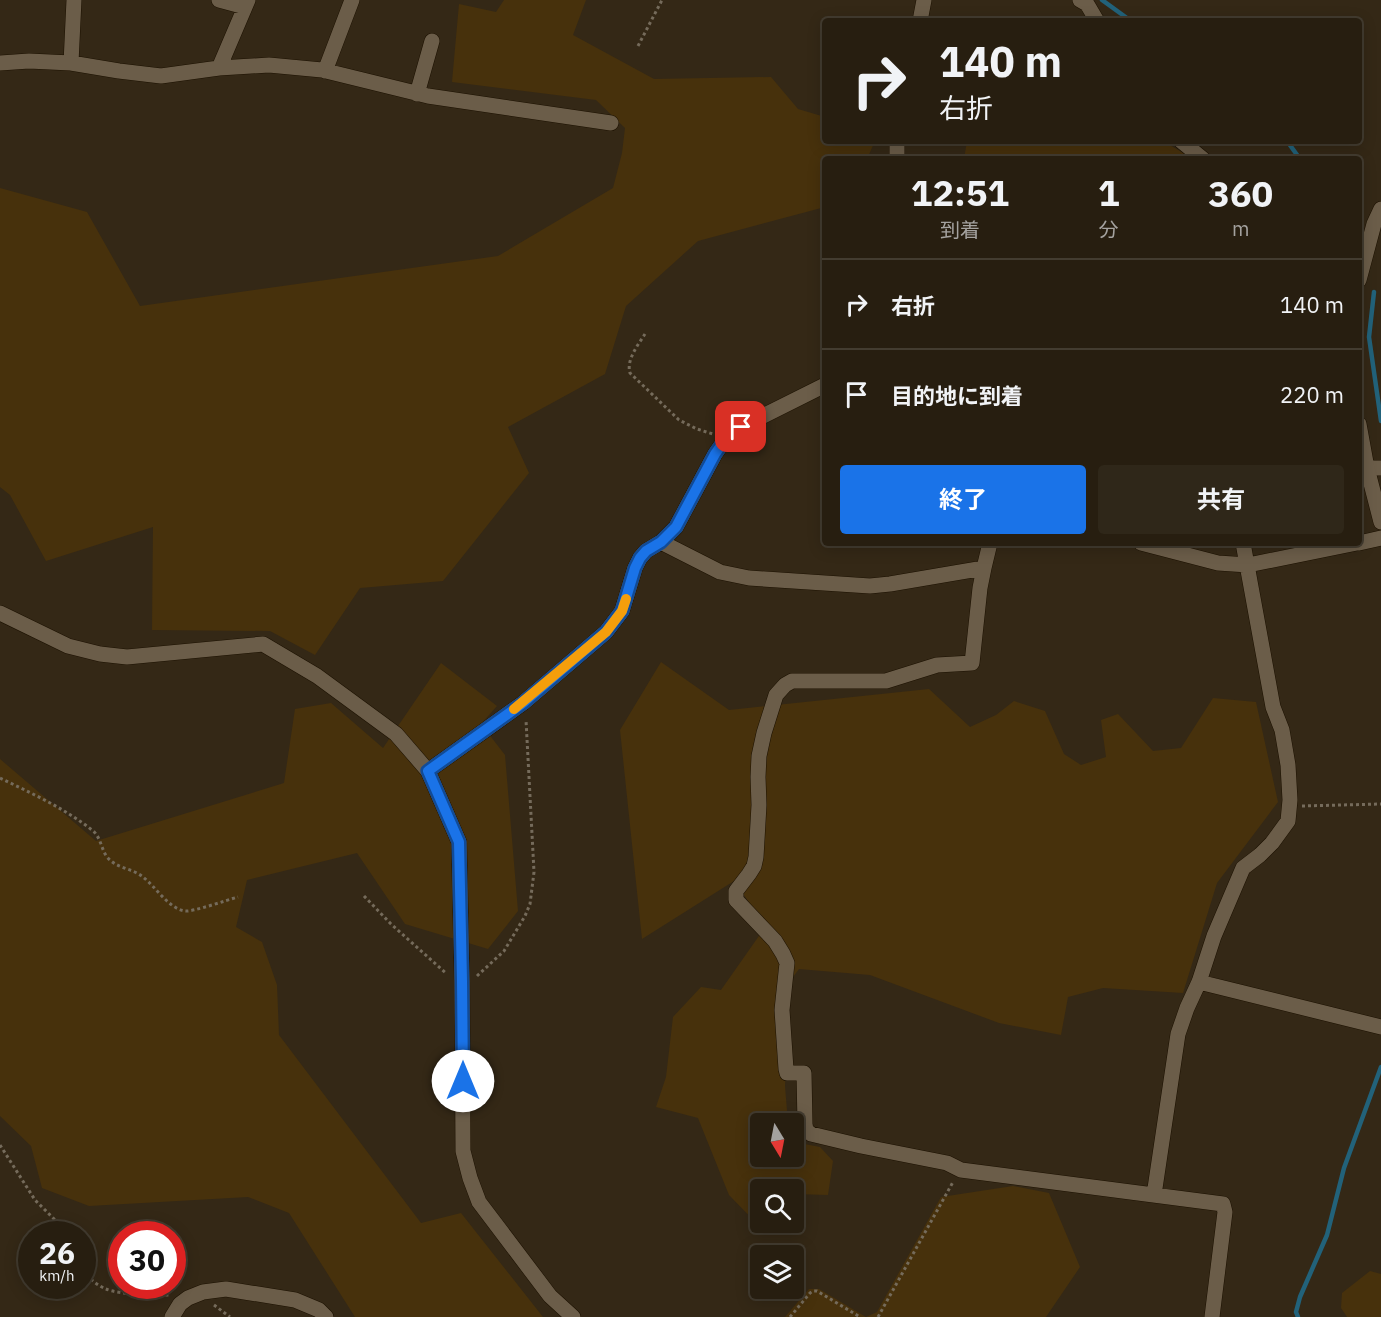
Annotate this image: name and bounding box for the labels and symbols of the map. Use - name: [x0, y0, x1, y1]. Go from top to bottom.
- pin: [715, 401, 766, 452]
- position arrow: [431, 1049, 495, 1113]
- north arrow: [750, 1113, 804, 1167]
- speed limit sign: 30: [108, 1221, 186, 1299]

